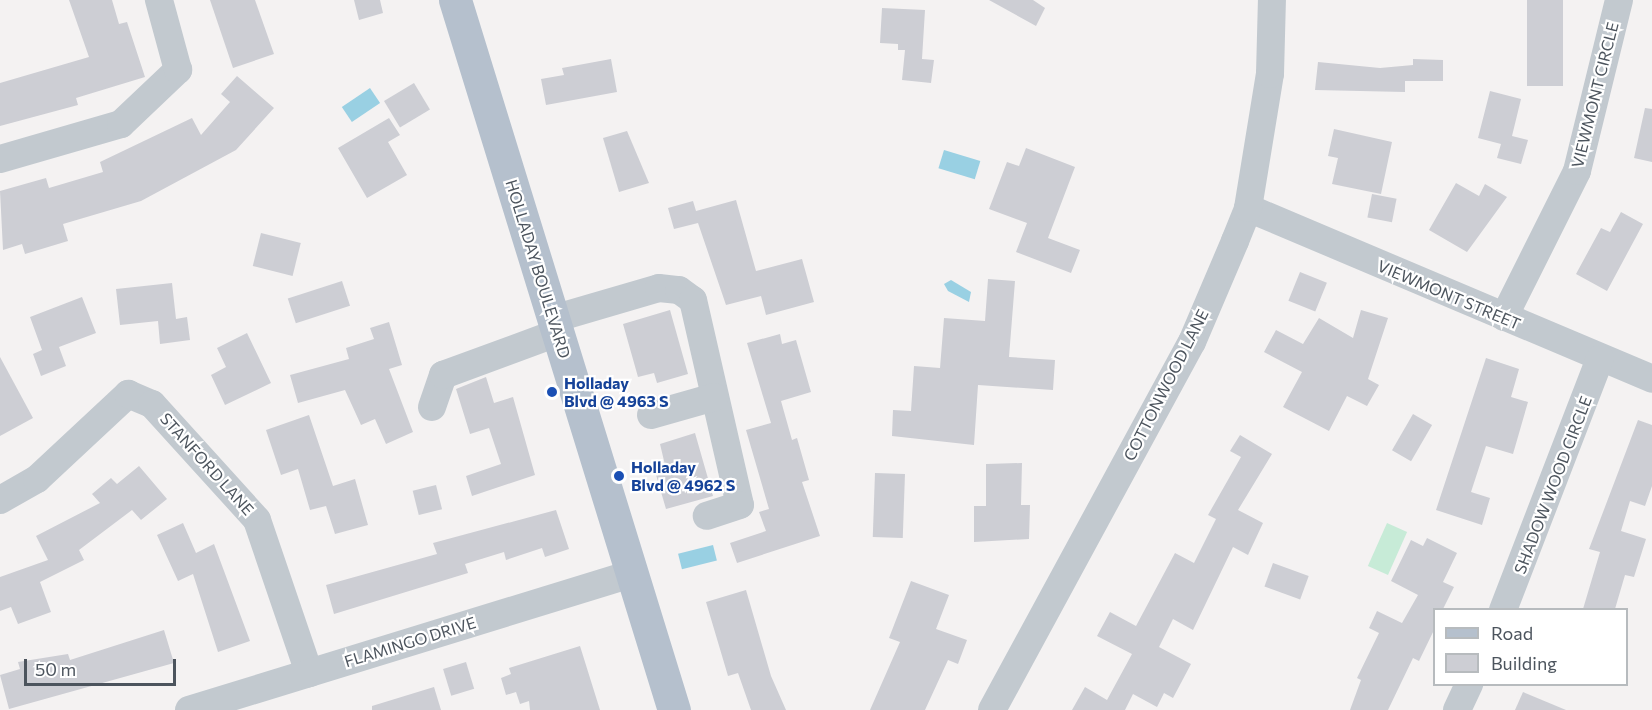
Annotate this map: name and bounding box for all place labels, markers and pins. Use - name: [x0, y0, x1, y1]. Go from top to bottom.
- place label: Holladay Blvd @ 4963 S: [564, 373, 669, 411]
- marker: Holladay Blvd @ 4963 S: [545, 385, 559, 399]
- place label: Holladay Blvd @ 4962 S: [631, 457, 735, 495]
- marker: Holladay Blvd @ 4962 S: [612, 469, 626, 483]

